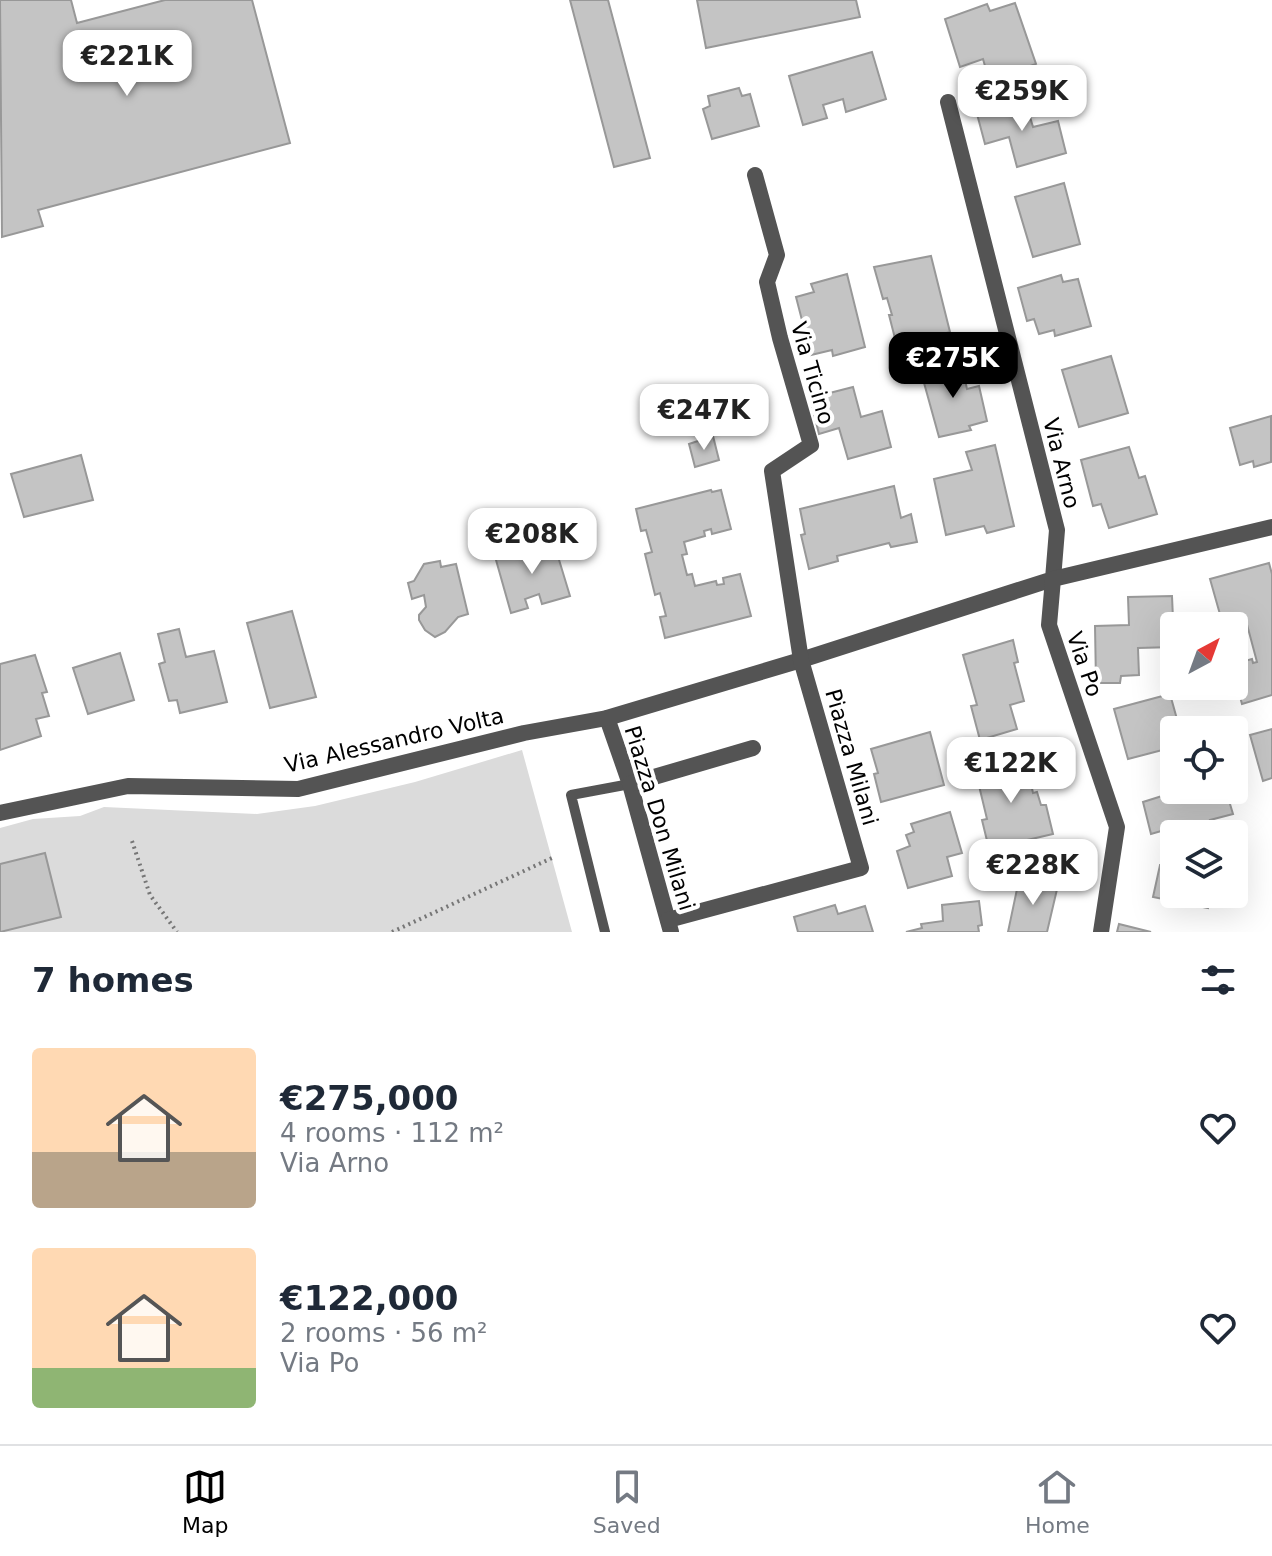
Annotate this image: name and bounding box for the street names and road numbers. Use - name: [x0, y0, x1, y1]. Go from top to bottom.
- street label: Via Ticino: [786, 319, 839, 427]
- street label: Via Arno: [1038, 415, 1085, 511]
- street label: Via Po: [1062, 628, 1107, 700]
- street label: Piazza Milani: [820, 686, 883, 828]
- street label: Via Alessandro Volta: [282, 703, 506, 778]
- street label: Piazza Don Milani: [619, 723, 700, 914]

